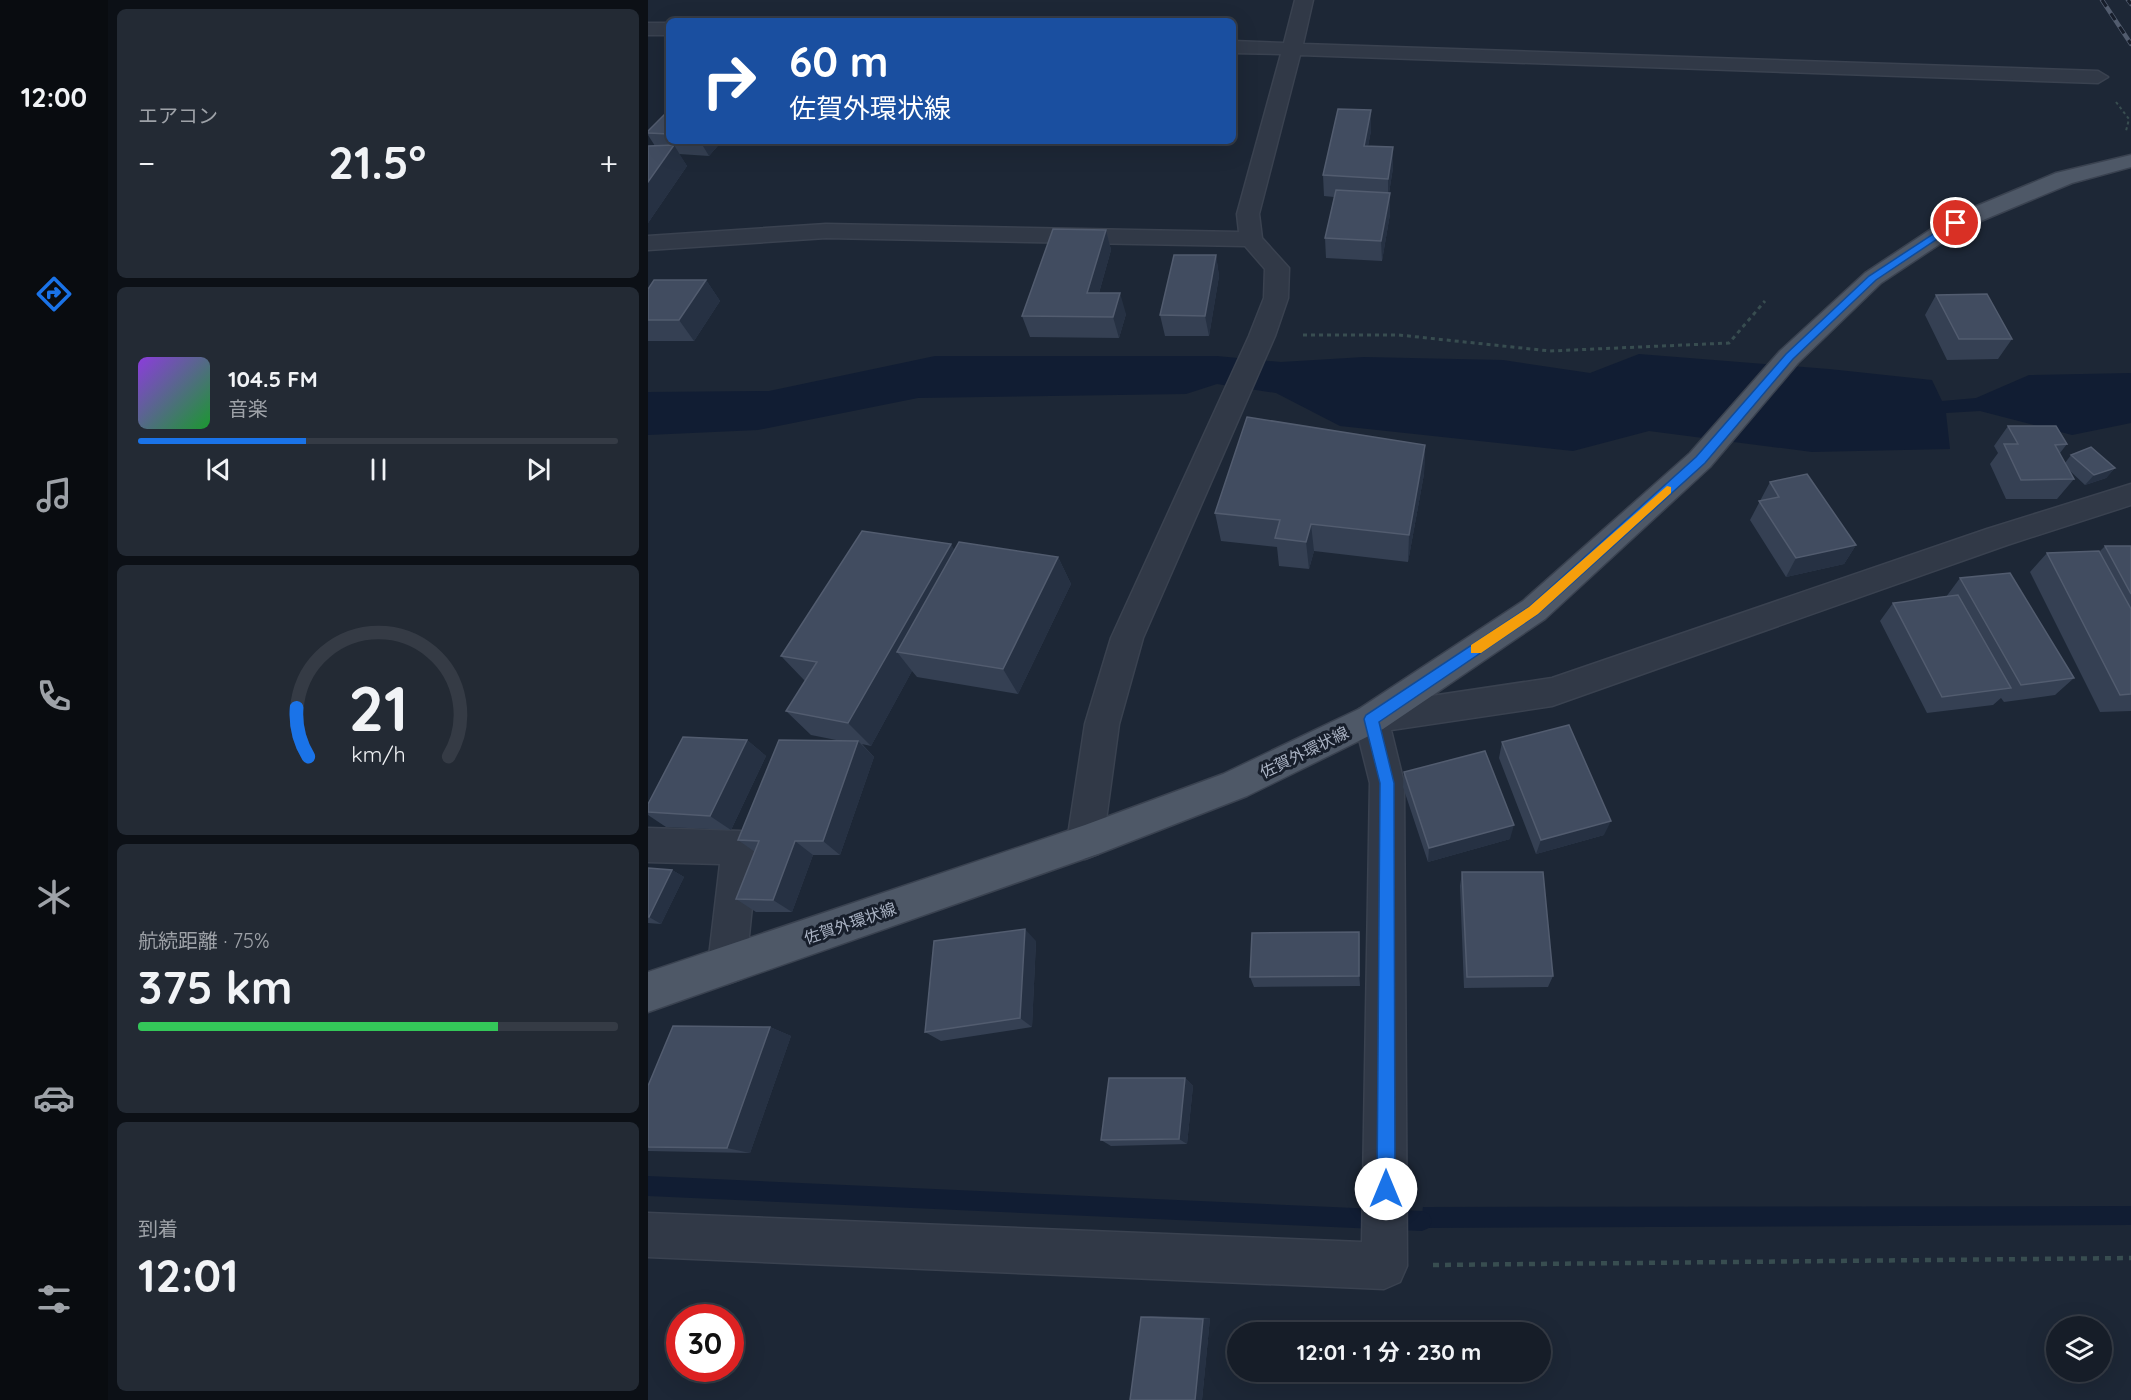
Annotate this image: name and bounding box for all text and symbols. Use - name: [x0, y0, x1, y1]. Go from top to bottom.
- text: 60 m: [789, 35, 889, 88]
- icon: right: [690, 42, 768, 120]
- text: 12:00: [21, 80, 87, 114]
- text: 佐賀外環状線: [789, 91, 951, 125]
- text: エアコン: [138, 103, 218, 128]
- text: 21.5°: [328, 134, 426, 190]
- text: −: [138, 142, 155, 183]
- text: +: [599, 142, 618, 183]
- pin: [1930, 197, 1981, 248]
- icon: arrive: [1939, 206, 1972, 239]
- icon: directions: [33, 273, 75, 315]
- text: 104.5 FM: [228, 365, 318, 393]
- text: 音楽: [228, 396, 268, 421]
- icon: previous: [202, 453, 235, 486]
- icon: pause: [362, 453, 395, 486]
- icon: next: [522, 453, 555, 486]
- icon: music: [33, 474, 75, 516]
- text: 21: [348, 669, 408, 747]
- icon: phone: [33, 675, 75, 717]
- street label: 佐賀外環状線: [1256, 722, 1352, 782]
- text: km/h: [351, 741, 405, 767]
- icon: climate: [33, 876, 75, 918]
- street label: 佐賀外環状線: [801, 898, 899, 948]
- text: 航続距離 · 75%: [138, 928, 270, 953]
- text: 375 km: [138, 959, 293, 1015]
- icon: car: [33, 1077, 75, 1119]
- position arrow: [1354, 1157, 1418, 1221]
- text: 到着: [138, 1216, 178, 1241]
- text: 12:01: [138, 1247, 239, 1303]
- icon: filters: [33, 1278, 75, 1320]
- speed limit sign: 30: [666, 1304, 744, 1382]
- map controls: [2046, 1316, 2112, 1382]
- button: layers: [2046, 1316, 2112, 1382]
- text: 12:01 · 1 分 · 230 m: [1297, 1338, 1481, 1366]

